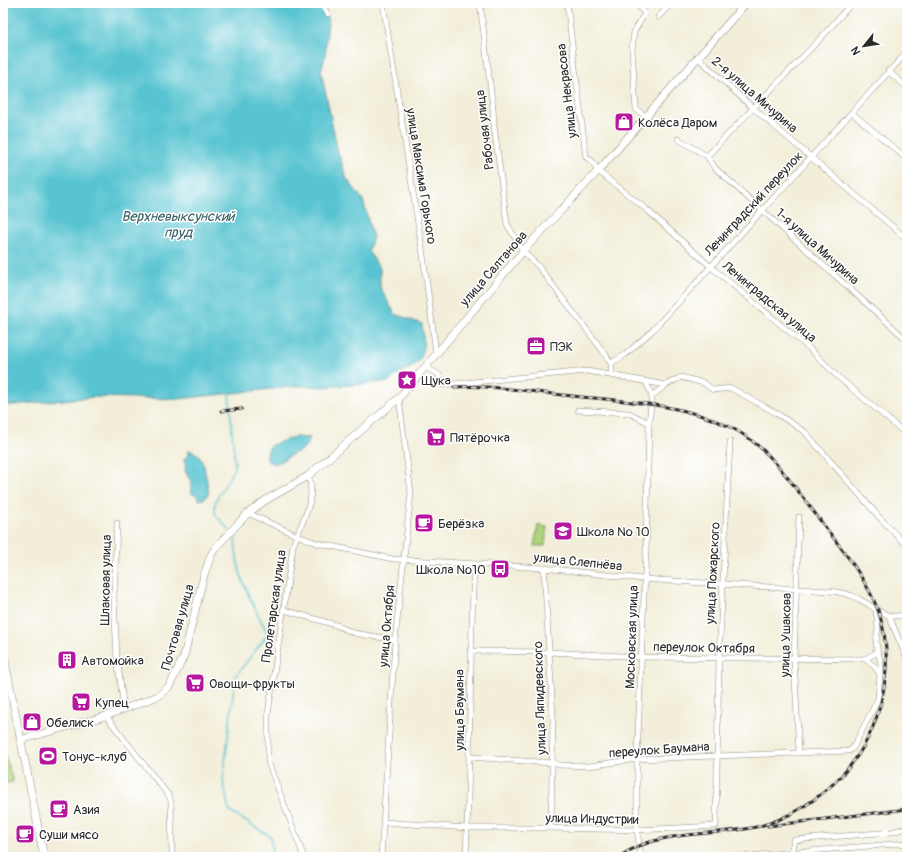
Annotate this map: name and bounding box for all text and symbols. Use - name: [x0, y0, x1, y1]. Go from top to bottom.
- north arrow: [844, 26, 884, 66]
- street label: улица Некрасова: [553, 43, 581, 140]
- text: N: [848, 44, 863, 57]
- street label: 2-я улица Мичурина: [708, 53, 801, 136]
- street label: Рабочая улица: [472, 89, 498, 171]
- street label: улица Максима Горького: [402, 106, 440, 245]
- shop icon: Колёса Даром: [613, 111, 635, 133]
- place label: Колёса Даром: [638, 115, 717, 131]
- street label: Ленинградский переулок: [700, 148, 807, 260]
- street label: 1-я улица Мичурина: [772, 205, 862, 288]
- water label: Верхневыксунский пруд: [122, 208, 236, 241]
- street label: улица Салтанова: [456, 228, 531, 310]
- street label: Ленинградская улица: [718, 257, 820, 346]
- office icon: ПЭК: [525, 335, 547, 357]
- place label: ПЭК: [550, 339, 573, 355]
- place icon: Щука: [396, 369, 418, 391]
- place label: Щука: [421, 373, 451, 389]
- supermarket icon: Пятёрочка: [425, 426, 447, 448]
- place label: Пятёрочка: [450, 430, 510, 446]
- cafe icon: Берёзка: [413, 512, 435, 534]
- place label: Берёзка: [438, 516, 484, 532]
- school or university icon: Школа № 10: [552, 520, 574, 542]
- street label: улица Пожарского: [702, 522, 724, 625]
- place label: Школа № 10: [577, 524, 650, 540]
- street label: Шлаковая улица: [97, 534, 115, 626]
- street label: Пролетарская улица: [258, 549, 290, 663]
- street label: улица Слепнёва: [532, 549, 623, 575]
- bus stop icon: Школа №10: [489, 558, 511, 580]
- place label: Школа №10: [416, 562, 486, 578]
- street label: Почтовая улица: [158, 582, 198, 672]
- street label: улица Октября: [375, 584, 399, 669]
- street label: Московская улица: [622, 585, 642, 689]
- street label: улица Ушакова: [777, 593, 795, 678]
- street label: переулок Октября: [653, 639, 755, 657]
- street label: улица Ляпидевского: [530, 641, 550, 756]
- building icon: Автомойка: [56, 649, 78, 671]
- place label: Автомойка: [81, 653, 144, 669]
- street label: улица Баумана: [452, 669, 468, 752]
- supermarket icon: Овощи-фрукты: [184, 672, 206, 694]
- place label: Овощи-фрукты: [209, 676, 295, 692]
- supermarket icon: Купец: [70, 691, 92, 713]
- place label: Купец: [95, 695, 129, 711]
- shop icon: Обелиск: [21, 711, 43, 733]
- place label: Обелиск: [46, 715, 94, 731]
- street label: переулок Баумана: [608, 738, 710, 762]
- sports icon: Тонус-клуб: [37, 745, 59, 767]
- place label: Тонус-клуб: [62, 749, 127, 765]
- cafe icon: Азия: [48, 798, 70, 820]
- place label: Азия: [73, 802, 100, 818]
- street label: улица Индустрии: [544, 810, 639, 828]
- cafe icon: Суши мясо: [14, 823, 36, 845]
- place label: Суши мясо: [39, 827, 99, 843]

